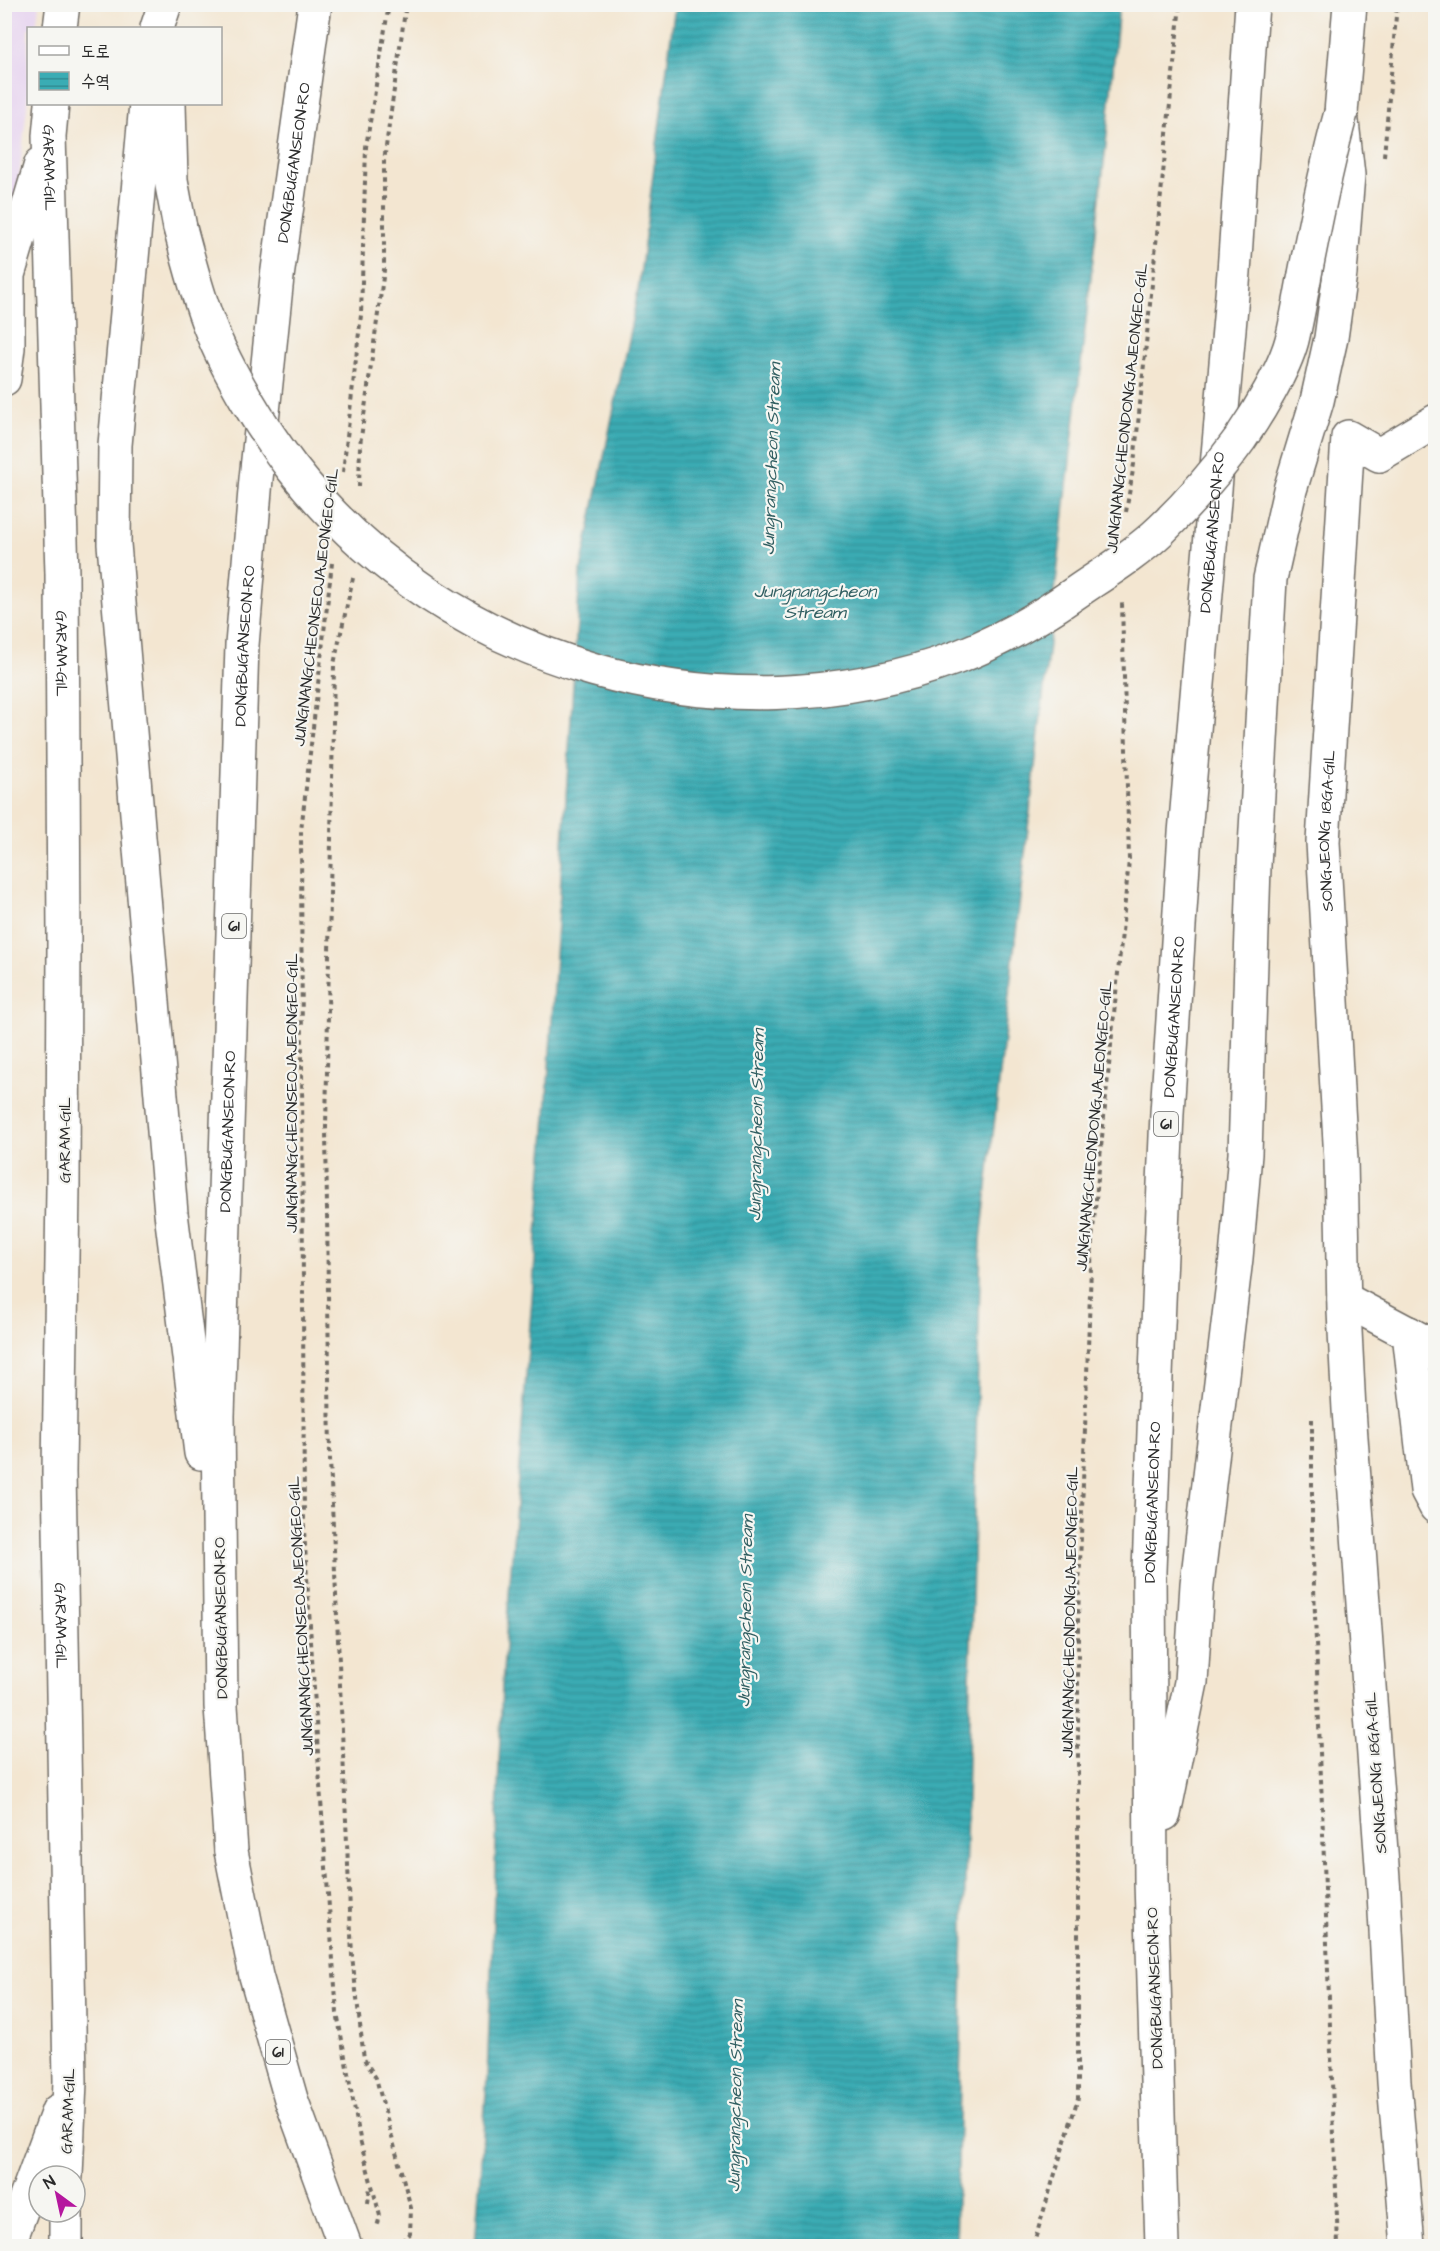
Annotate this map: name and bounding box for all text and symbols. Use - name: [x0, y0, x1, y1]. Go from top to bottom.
- legend: [27, 27, 222, 105]
- text: 도로: [81, 39, 110, 64]
- text: 수역: [81, 69, 110, 94]
- street label: DONGBUGANSEON-RO: [272, 81, 316, 244]
- street label: GARAM-GIL: [37, 124, 61, 211]
- street label: JUNGNANGCHEONDONGJAJEONGEO-GIL: [1101, 262, 1153, 554]
- water label: Jungrangcheon Stream: [756, 360, 788, 556]
- street label: DONGBUGANSEON-RO: [1194, 451, 1230, 614]
- street label: JUNGNANGCHEONSEOJAJEONGEO-GIL: [288, 467, 344, 747]
- street label: DONGBUGANSEON-RO: [229, 564, 261, 727]
- water label: Jungnangcheon Stream: [754, 579, 878, 625]
- street label: GARAM-GIL: [50, 611, 73, 697]
- street label: SONGJEONG 18GA-GIL: [1313, 750, 1341, 912]
- road number: 61: [222, 914, 246, 938]
- street label: DONGBUGANSEON-RO: [1158, 935, 1190, 1098]
- street label: JUNGNANGCHEONSEOJAJEONGEO-GIL: [281, 953, 303, 1233]
- street label: JUNGNANGCHEONDONGJAJEONGEO-GIL: [1070, 980, 1118, 1272]
- water label: Jungrangcheon Stream: [742, 1027, 772, 1221]
- street label: DONGBUGANSEON-RO: [214, 1050, 241, 1213]
- street label: GARAM-GIL: [54, 1097, 76, 1183]
- road number: 61: [1154, 1112, 1178, 1136]
- street label: DONGBUGANSEON-RO: [1139, 1421, 1166, 1583]
- street label: JUNGNANGCHEONDONGJAJEONGEO-GIL: [1056, 1466, 1084, 1758]
- street label: JUNGNANGCHEONSEOJAJEONGEO-GIL: [283, 1476, 319, 1756]
- water label: Jungrangcheon Stream: [731, 1513, 761, 1707]
- street label: DONGBUGANSEON-RO: [209, 1537, 233, 1699]
- street label: GARAM-GIL: [49, 1583, 73, 1669]
- street label: SONGJEONG 18GA-GIL: [1359, 1692, 1393, 1854]
- street label: DONGBUGANSEON-RO: [1141, 1907, 1169, 2069]
- water label: Jungrangcheon Stream: [721, 1998, 751, 2192]
- road number: 61: [266, 2040, 290, 2064]
- street label: GARAM-GIL: [56, 2068, 80, 2154]
- north arrow: [27, 2164, 87, 2224]
- text: N: [39, 2170, 60, 2194]

